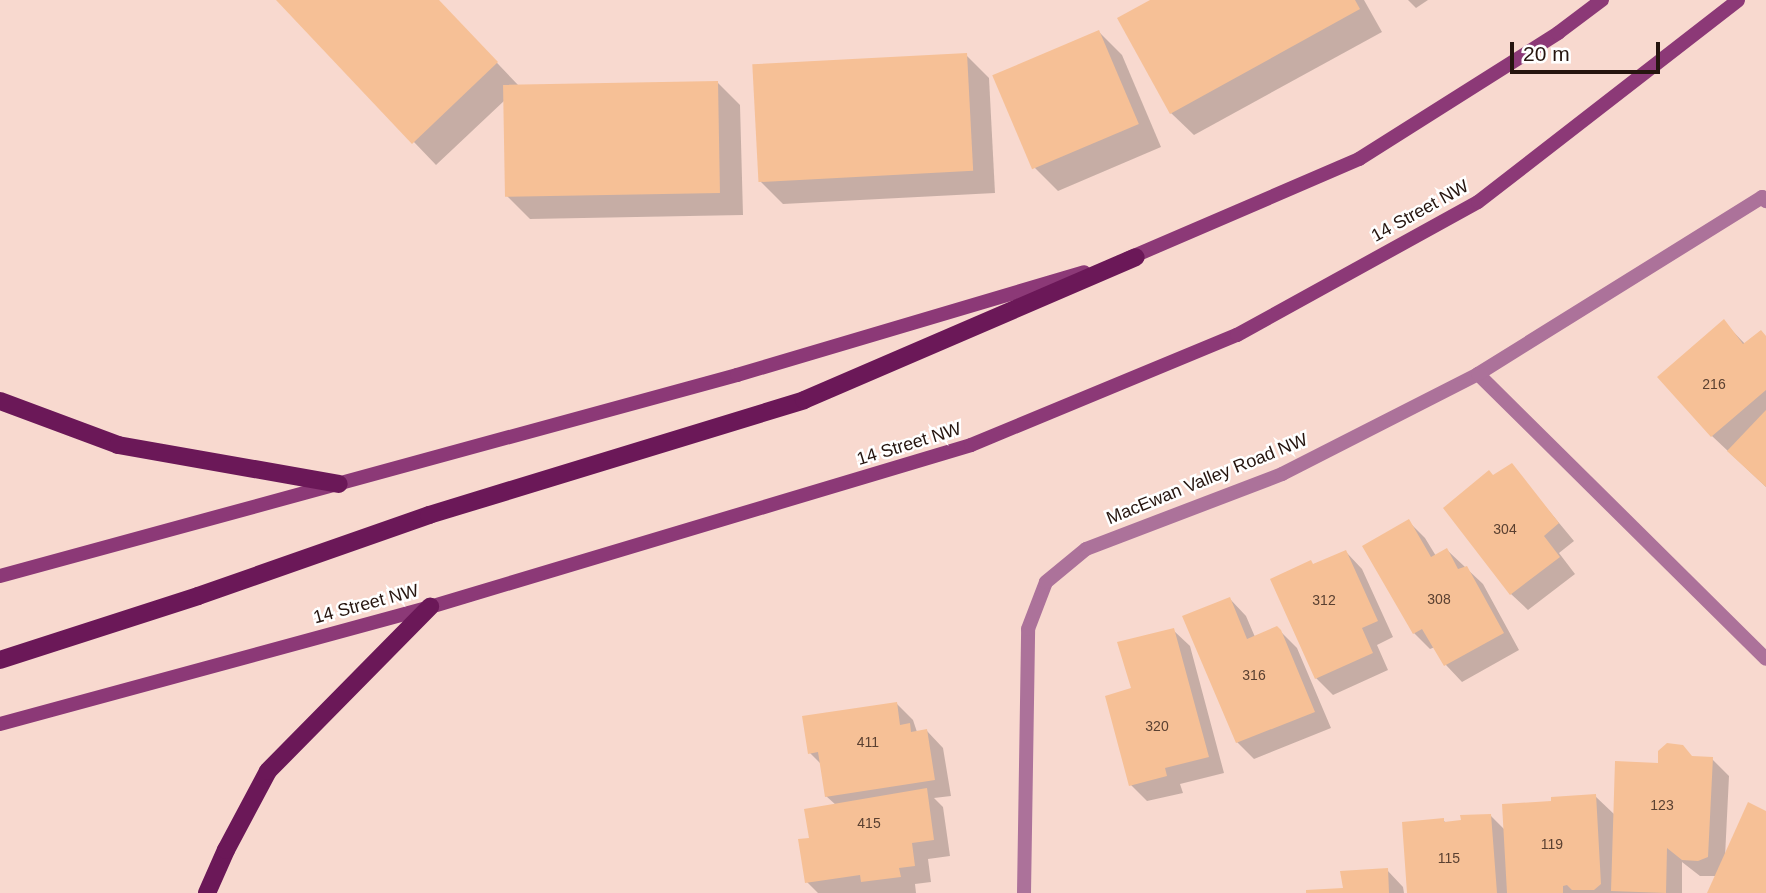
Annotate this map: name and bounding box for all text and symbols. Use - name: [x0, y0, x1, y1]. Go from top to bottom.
- scale bar: [1514, 28, 1664, 72]
- text: 20 m: [1523, 42, 1570, 65]
- street label: 14 Street NW: [1368, 175, 1472, 247]
- house number: 216: [1702, 376, 1726, 392]
- street label: 14 Street NW: [854, 418, 964, 470]
- street label: MacEwan Valley Road NW: [1103, 429, 1311, 529]
- house number: 304: [1493, 521, 1517, 537]
- street label: 14 Street NW: [311, 580, 421, 628]
- house number: 308: [1427, 591, 1451, 607]
- house number: 312: [1312, 592, 1336, 608]
- house number: 316: [1242, 667, 1266, 683]
- house number: 320: [1145, 718, 1169, 734]
- house number: 411: [857, 734, 879, 750]
- house number: 123: [1650, 797, 1674, 813]
- house number: 415: [857, 815, 881, 831]
- house number: 119: [1541, 836, 1563, 852]
- house number: 115: [1438, 850, 1460, 866]

